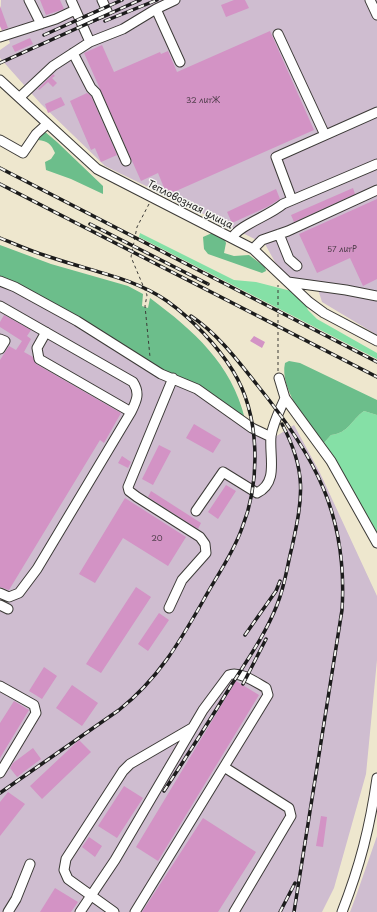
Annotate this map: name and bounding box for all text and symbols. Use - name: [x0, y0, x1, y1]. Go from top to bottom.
- house number: 32 литЖ: [186, 96, 220, 106]
- street label: Тепловозная улица: [145, 178, 235, 232]
- house number: 57 литР: [327, 245, 357, 255]
- house number: 20: [151, 534, 163, 544]

